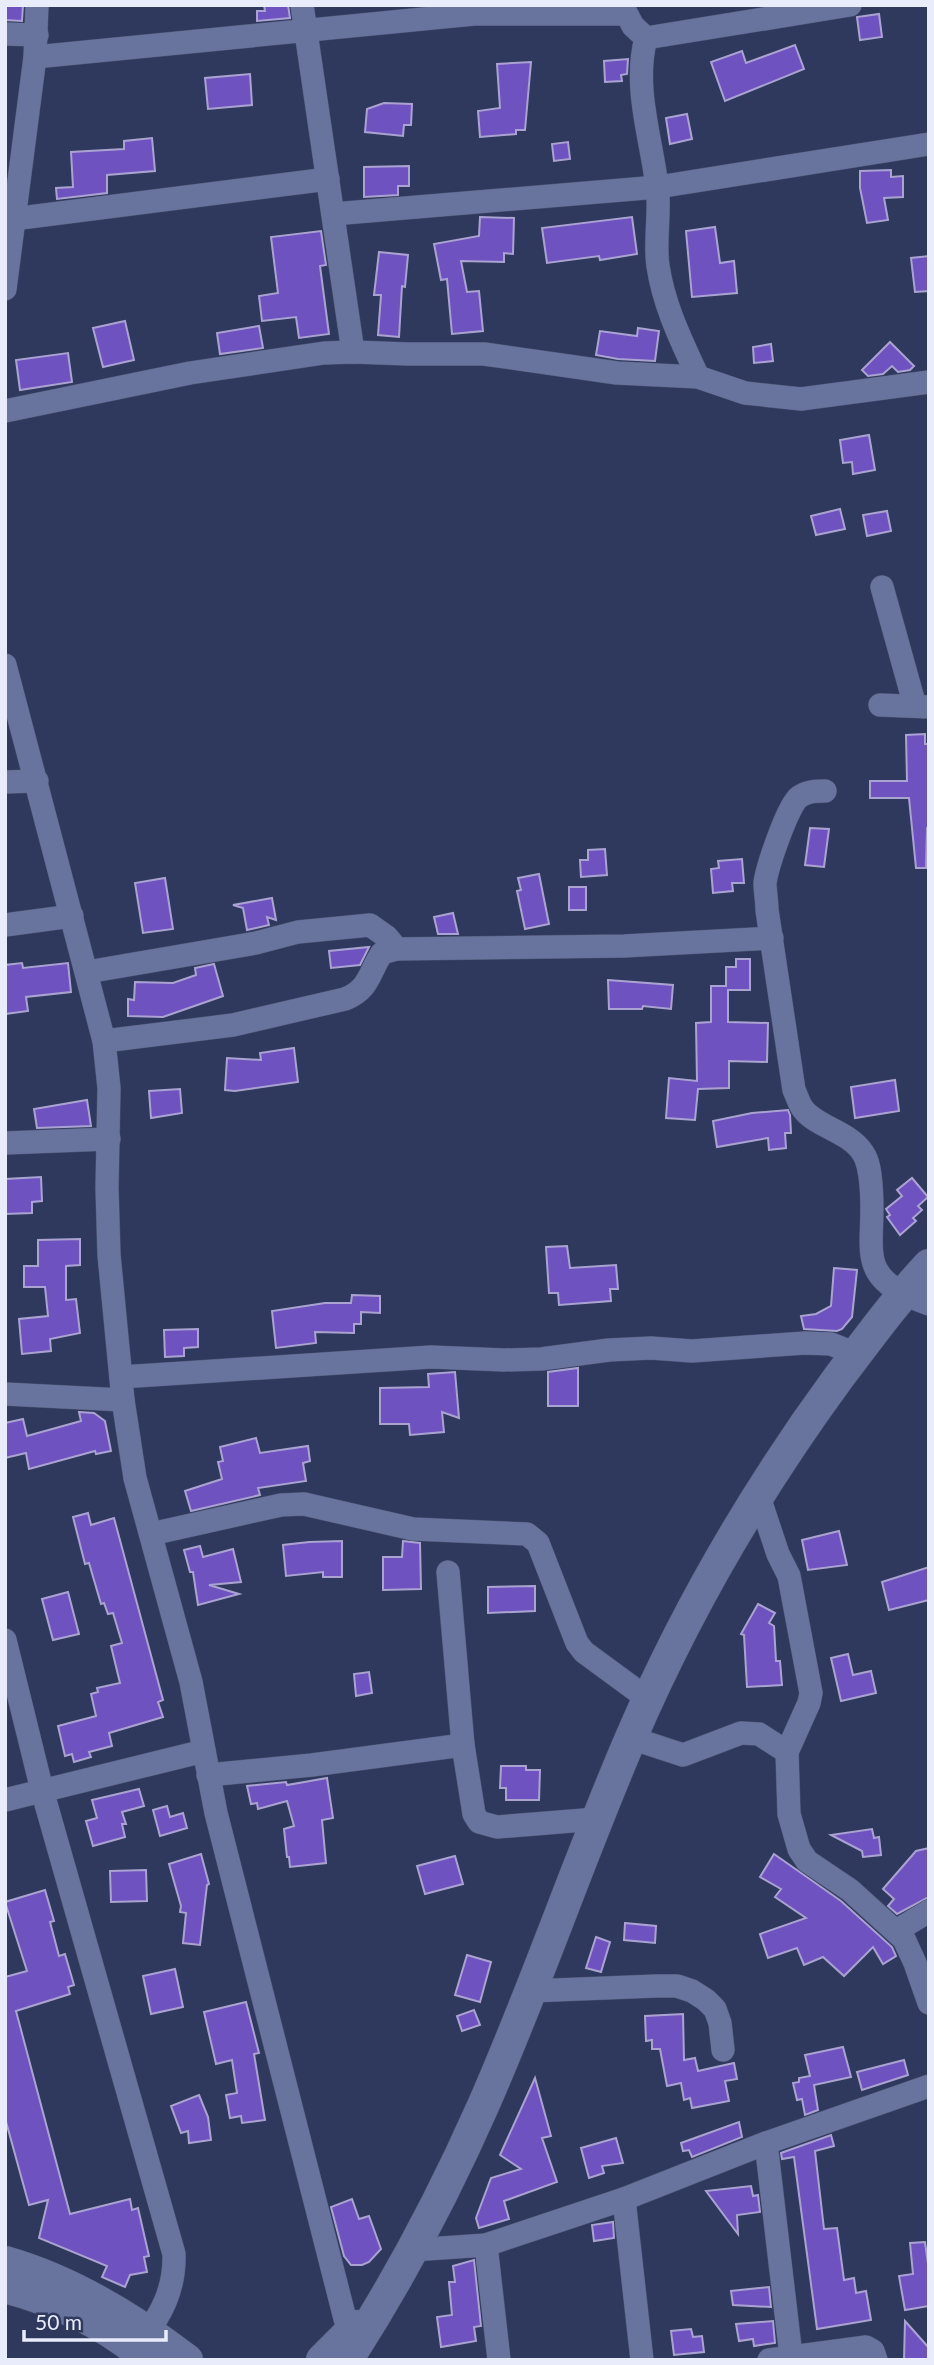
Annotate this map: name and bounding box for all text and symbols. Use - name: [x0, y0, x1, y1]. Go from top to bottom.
- scale bar: [24, 2298, 166, 2342]
- text: 50 m: [35, 2309, 82, 2334]

